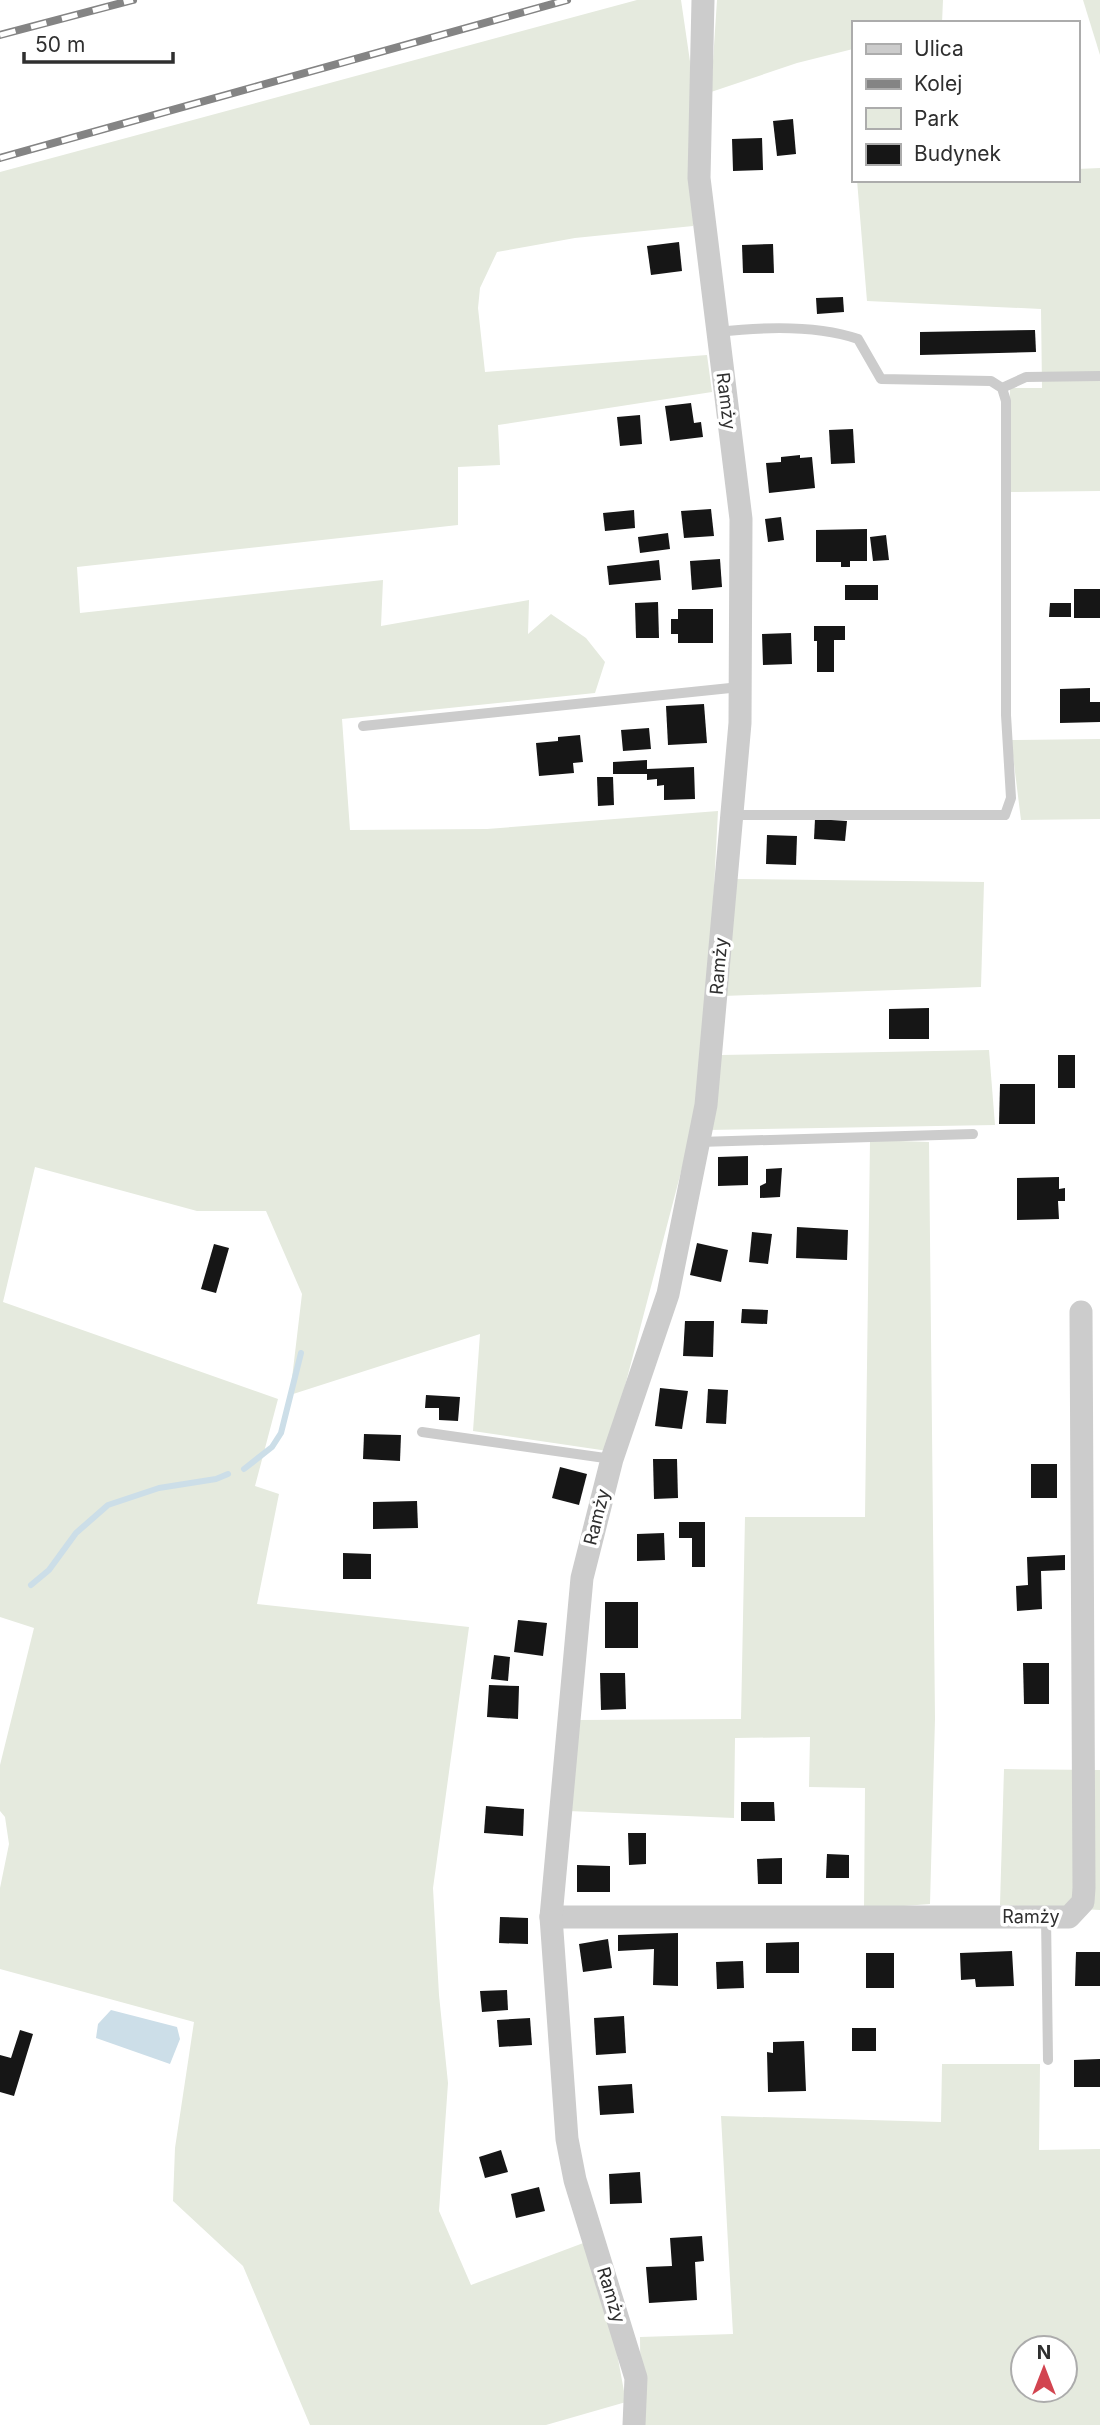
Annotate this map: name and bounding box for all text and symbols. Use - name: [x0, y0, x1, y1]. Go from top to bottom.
- scale bar: [24, 21, 173, 65]
- legend: [852, 21, 1079, 182]
- text: 50 m: [35, 32, 85, 57]
- text: Ulica: [914, 36, 964, 61]
- text: Kolej: [914, 71, 962, 96]
- text: Park: [914, 106, 959, 131]
- text: Budynek: [914, 141, 1002, 166]
- street label: Ramży: [713, 371, 740, 431]
- street label: Ramży: [706, 936, 731, 995]
- street label: Ramży: [579, 1486, 614, 1547]
- street label: Ramży: [1002, 1906, 1060, 1927]
- street label: Ramży: [593, 2264, 630, 2325]
- north arrow: [1009, 2334, 1079, 2404]
- text: N: [1037, 2341, 1051, 2364]

